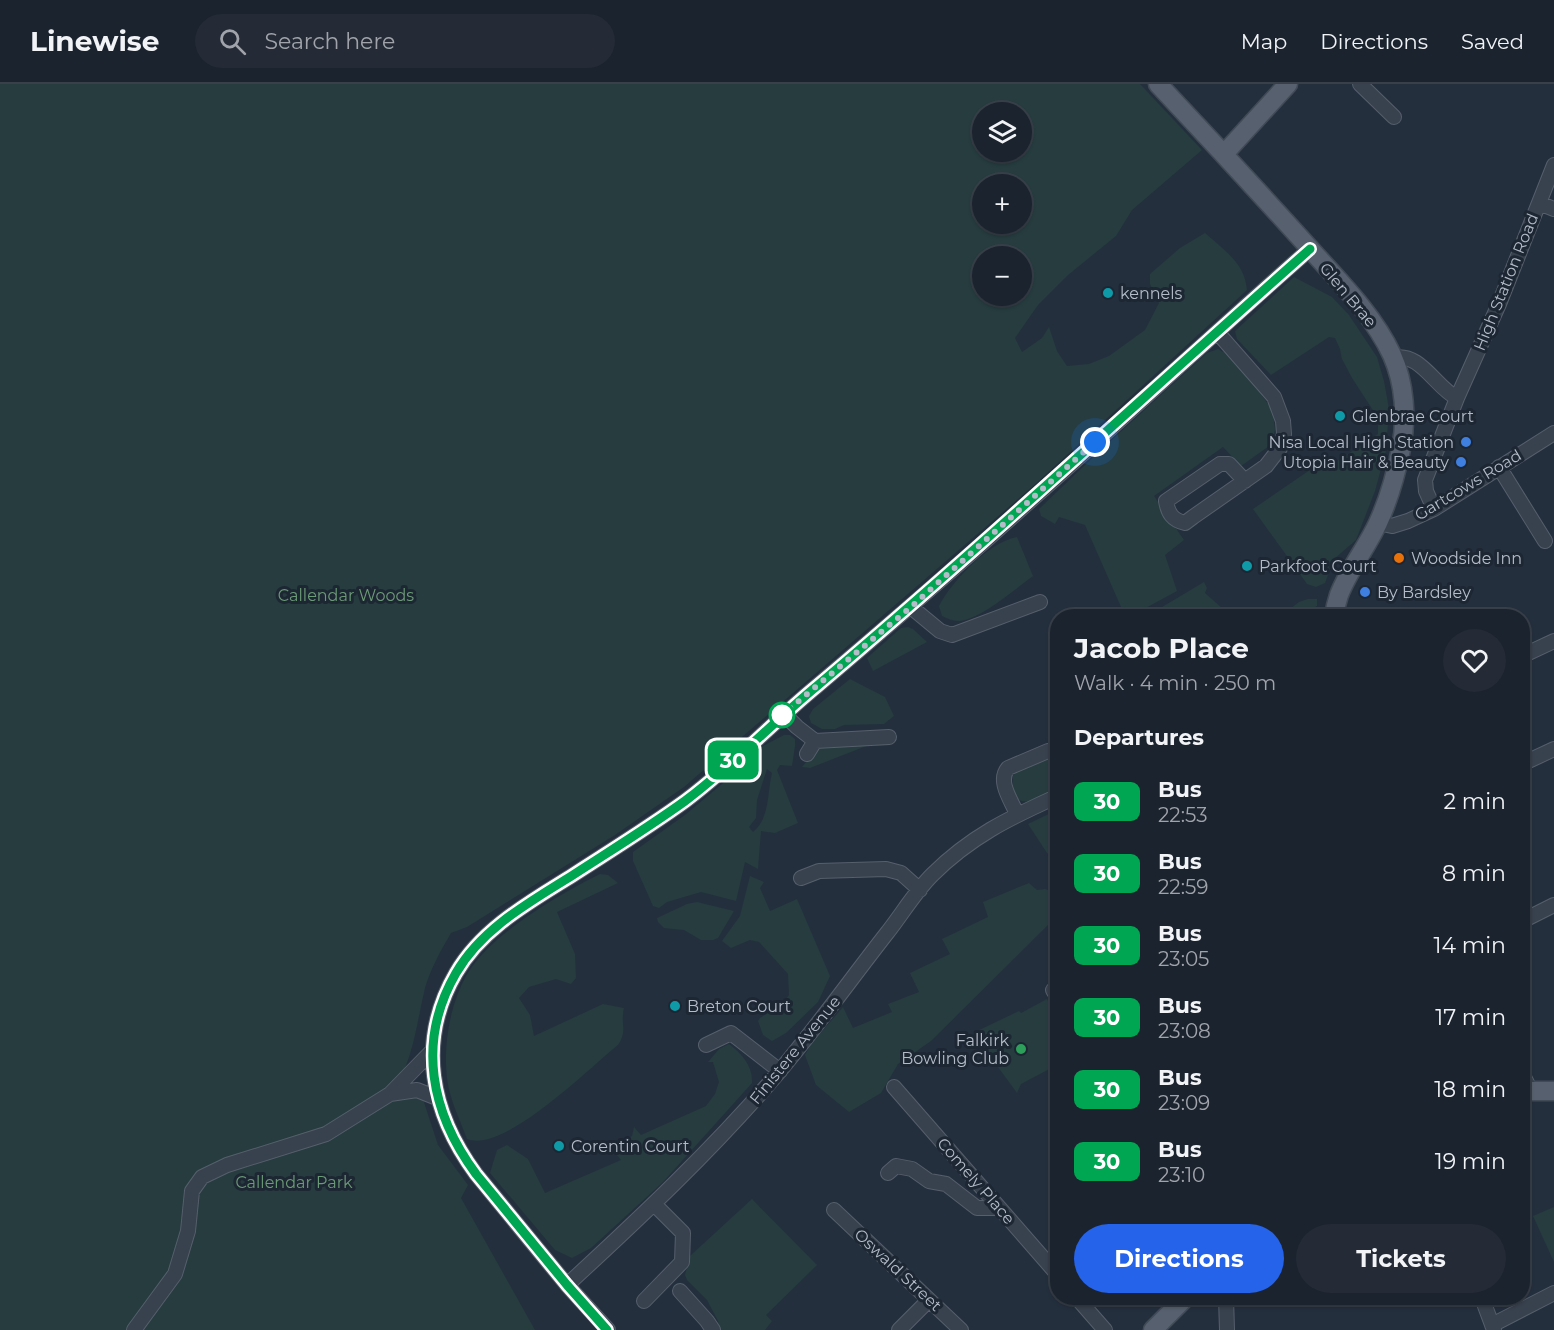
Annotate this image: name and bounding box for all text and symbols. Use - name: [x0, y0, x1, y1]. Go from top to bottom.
- search box: [195, 14, 615, 68]
- text: Linewise: [30, 24, 159, 58]
- icon: search: [216, 25, 249, 58]
- text: Search here: [264, 28, 395, 55]
- text: Map: [1241, 29, 1287, 54]
- text: Directions: [1320, 29, 1428, 54]
- text: Saved: [1461, 29, 1524, 54]
- map controls: [972, 102, 1032, 306]
- button: layers: [972, 102, 1032, 162]
- button: +: [972, 174, 1032, 234]
- street label: High Station Road: [1470, 211, 1542, 353]
- button: −: [972, 246, 1032, 306]
- street label: Glen Brae: [1316, 259, 1380, 331]
- place label: kennels: [1120, 284, 1182, 303]
- marker: kennels: [1101, 286, 1115, 300]
- place label: Glenbrae Court: [1352, 407, 1474, 426]
- marker: Glenbrae Court: [1333, 409, 1347, 423]
- your location: [1080, 427, 1110, 457]
- place label: Nisa Local High Station: [1269, 433, 1454, 452]
- marker: Nisa Local High Station: [1459, 435, 1473, 449]
- street label: Gartcows Road: [1411, 446, 1525, 524]
- place label: Utopia Hair & Beauty: [1283, 453, 1449, 472]
- marker: Utopia Hair & Beauty: [1454, 455, 1468, 469]
- place label: Woodside Inn: [1411, 549, 1522, 568]
- marker: Woodside Inn: [1392, 551, 1406, 565]
- place label: Parkfoot Court: [1259, 557, 1377, 576]
- marker: Parkfoot Court: [1240, 559, 1254, 573]
- place label: By Bardsley: [1377, 583, 1471, 602]
- marker: By Bardsley: [1358, 585, 1372, 599]
- park label: Callendar Woods: [278, 586, 414, 605]
- button: heart: [1443, 629, 1506, 692]
- text: Jacob Place: [1074, 631, 1249, 665]
- text: Walk · 4 min · 250 m: [1074, 671, 1276, 695]
- unlabelled marker: [769, 702, 795, 728]
- text: Departures: [1074, 724, 1204, 751]
- line badge: 30: [706, 740, 760, 780]
- text: 30: [720, 748, 746, 773]
- text: Bus: [1158, 776, 1202, 803]
- text: 2 min: [1444, 788, 1506, 815]
- text: 30: [1094, 789, 1120, 814]
- text: 22:53: [1158, 803, 1207, 827]
- text: Bus: [1158, 848, 1202, 875]
- text: 8 min: [1442, 860, 1506, 887]
- text: 30: [1094, 861, 1120, 886]
- text: 22:59: [1158, 875, 1208, 899]
- text: Bus: [1158, 920, 1202, 947]
- text: 14 min: [1434, 932, 1506, 959]
- text: 30: [1094, 933, 1120, 958]
- text: 23:05: [1158, 947, 1209, 971]
- street label: Finistere Avenue: [746, 992, 844, 1108]
- text: Bus: [1158, 992, 1202, 1019]
- place label: Breton Court: [687, 997, 792, 1016]
- marker: Breton Court: [668, 999, 682, 1013]
- text: 17 min: [1435, 1004, 1506, 1031]
- text: 30: [1094, 1005, 1120, 1030]
- text: 23:08: [1158, 1019, 1211, 1043]
- place label: Falkirk Bowling Club: [901, 1031, 1009, 1068]
- marker: Falkirk Bowling Club: [1014, 1042, 1028, 1056]
- text: Bus: [1158, 1064, 1202, 1091]
- text: 18 min: [1434, 1076, 1506, 1103]
- text: 30: [1094, 1077, 1120, 1102]
- text: 23:09: [1158, 1091, 1210, 1115]
- street label: Comely Place: [933, 1134, 1019, 1228]
- text: Bus: [1158, 1136, 1202, 1163]
- place label: Corentin Court: [571, 1137, 690, 1156]
- marker: Corentin Court: [552, 1139, 566, 1153]
- text: 19 min: [1435, 1148, 1506, 1175]
- text: 30: [1094, 1149, 1120, 1174]
- text: 23:10: [1158, 1163, 1205, 1187]
- park label: Callendar Park: [235, 1173, 353, 1192]
- button: Directions: [1074, 1224, 1284, 1293]
- button: Tickets: [1296, 1224, 1506, 1293]
- street label: Oswald Street: [851, 1225, 946, 1315]

